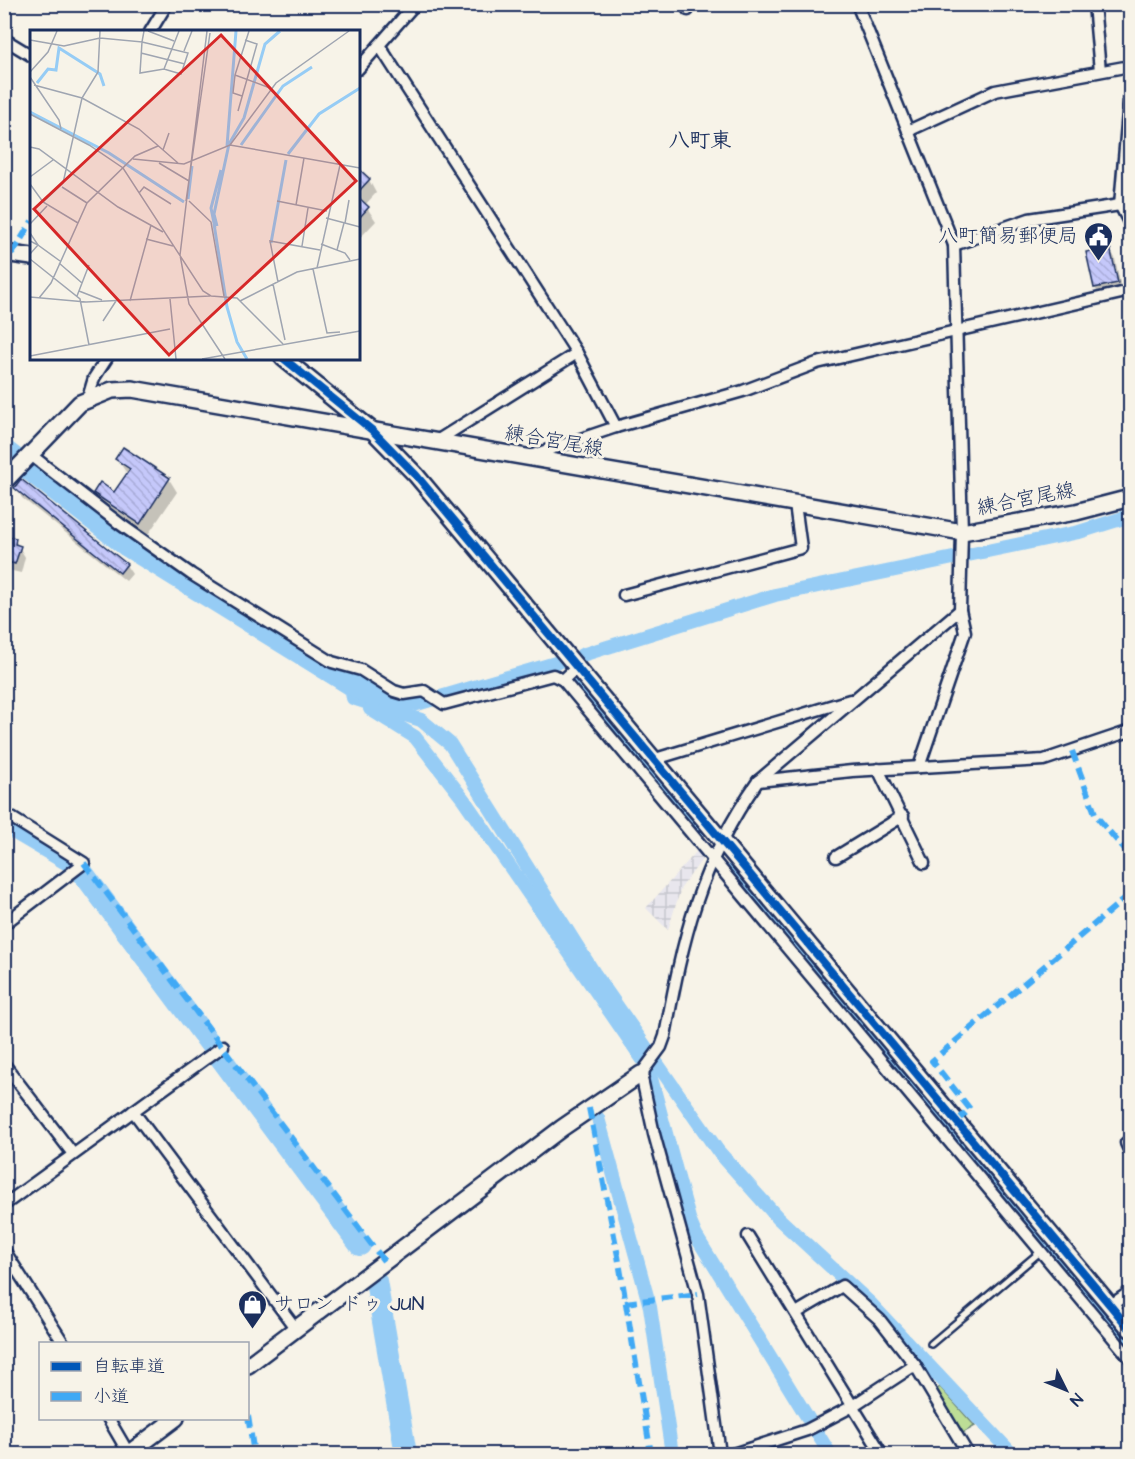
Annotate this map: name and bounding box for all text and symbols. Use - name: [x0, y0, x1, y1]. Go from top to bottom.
- inset map: [30, 30, 360, 360]
- district label: 八町東: [669, 126, 732, 155]
- public building icon: 八町簡易郵便局: [1083, 220, 1115, 262]
- place label: 八町簡易郵便局: [938, 222, 1078, 250]
- street label: 練合宮尾線: [502, 419, 606, 463]
- street label: 練合宮尾線: [974, 476, 1078, 522]
- shop icon: サロン ドゥ JUN: [237, 1288, 269, 1330]
- place label: サロン ドゥ JUN: [274, 1290, 424, 1318]
- legend: [39, 1342, 249, 1420]
- text: 自転車道: [93, 1354, 165, 1379]
- north arrow: [1036, 1360, 1096, 1420]
- text: 小道: [93, 1384, 129, 1409]
- text: N: [1065, 1388, 1088, 1411]

